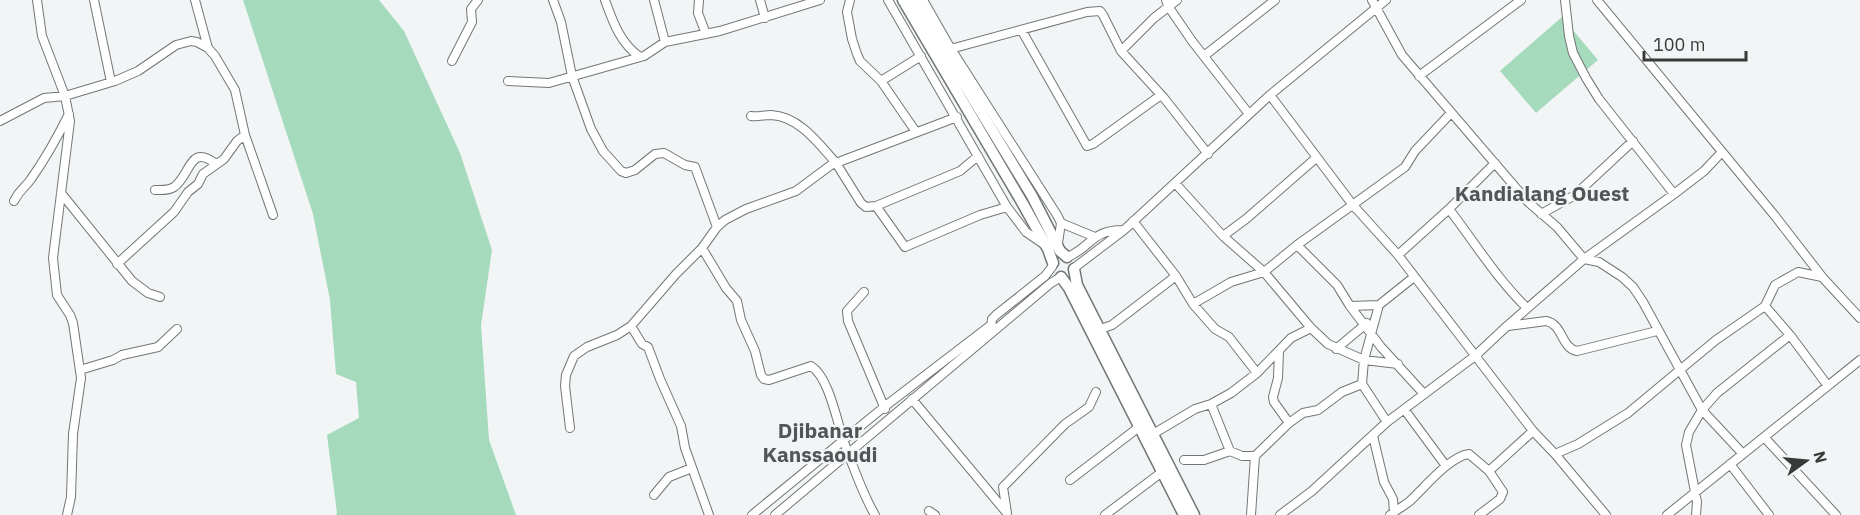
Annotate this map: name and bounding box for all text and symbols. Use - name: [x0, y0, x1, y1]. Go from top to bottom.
- scale bar: [1644, 24, 1746, 62]
- text: 100 m: [1653, 33, 1705, 56]
- district label: Kandialang Ouest: [1455, 179, 1629, 207]
- district label: Djibanar Kanssaoudi: [763, 416, 877, 468]
- north arrow: [1776, 431, 1836, 491]
- text: N: [1809, 449, 1832, 465]

